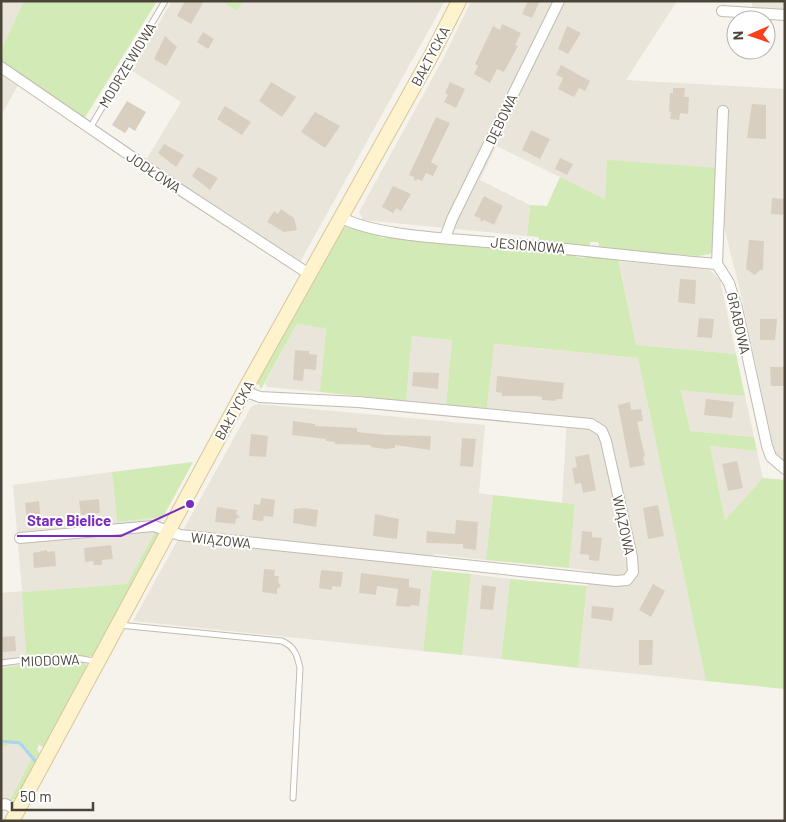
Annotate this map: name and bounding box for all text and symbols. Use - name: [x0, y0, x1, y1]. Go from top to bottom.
- north arrow: [726, 10, 776, 60]
- street label: MODRZEWIOWA: [95, 19, 159, 111]
- street label: BAŁTYCKA: [407, 23, 453, 89]
- text: N: [729, 31, 746, 40]
- street label: DĘBOWA: [482, 91, 521, 147]
- street label: JODŁOWA: [124, 148, 185, 197]
- street label: JESIONOWA: [490, 233, 566, 257]
- street label: GRABOWA: [724, 290, 754, 356]
- street label: BAŁTYCKA: [211, 377, 258, 443]
- street label: WIĄZOWA: [609, 494, 639, 557]
- callout: Stare Bielice: [17, 506, 121, 536]
- text: Stare Bielice: [27, 511, 111, 529]
- street label: WIĄZOWA: [190, 528, 252, 552]
- street label: MIODOWA: [20, 650, 80, 670]
- scale bar: [12, 780, 94, 812]
- text: 50 m: [20, 787, 52, 805]

